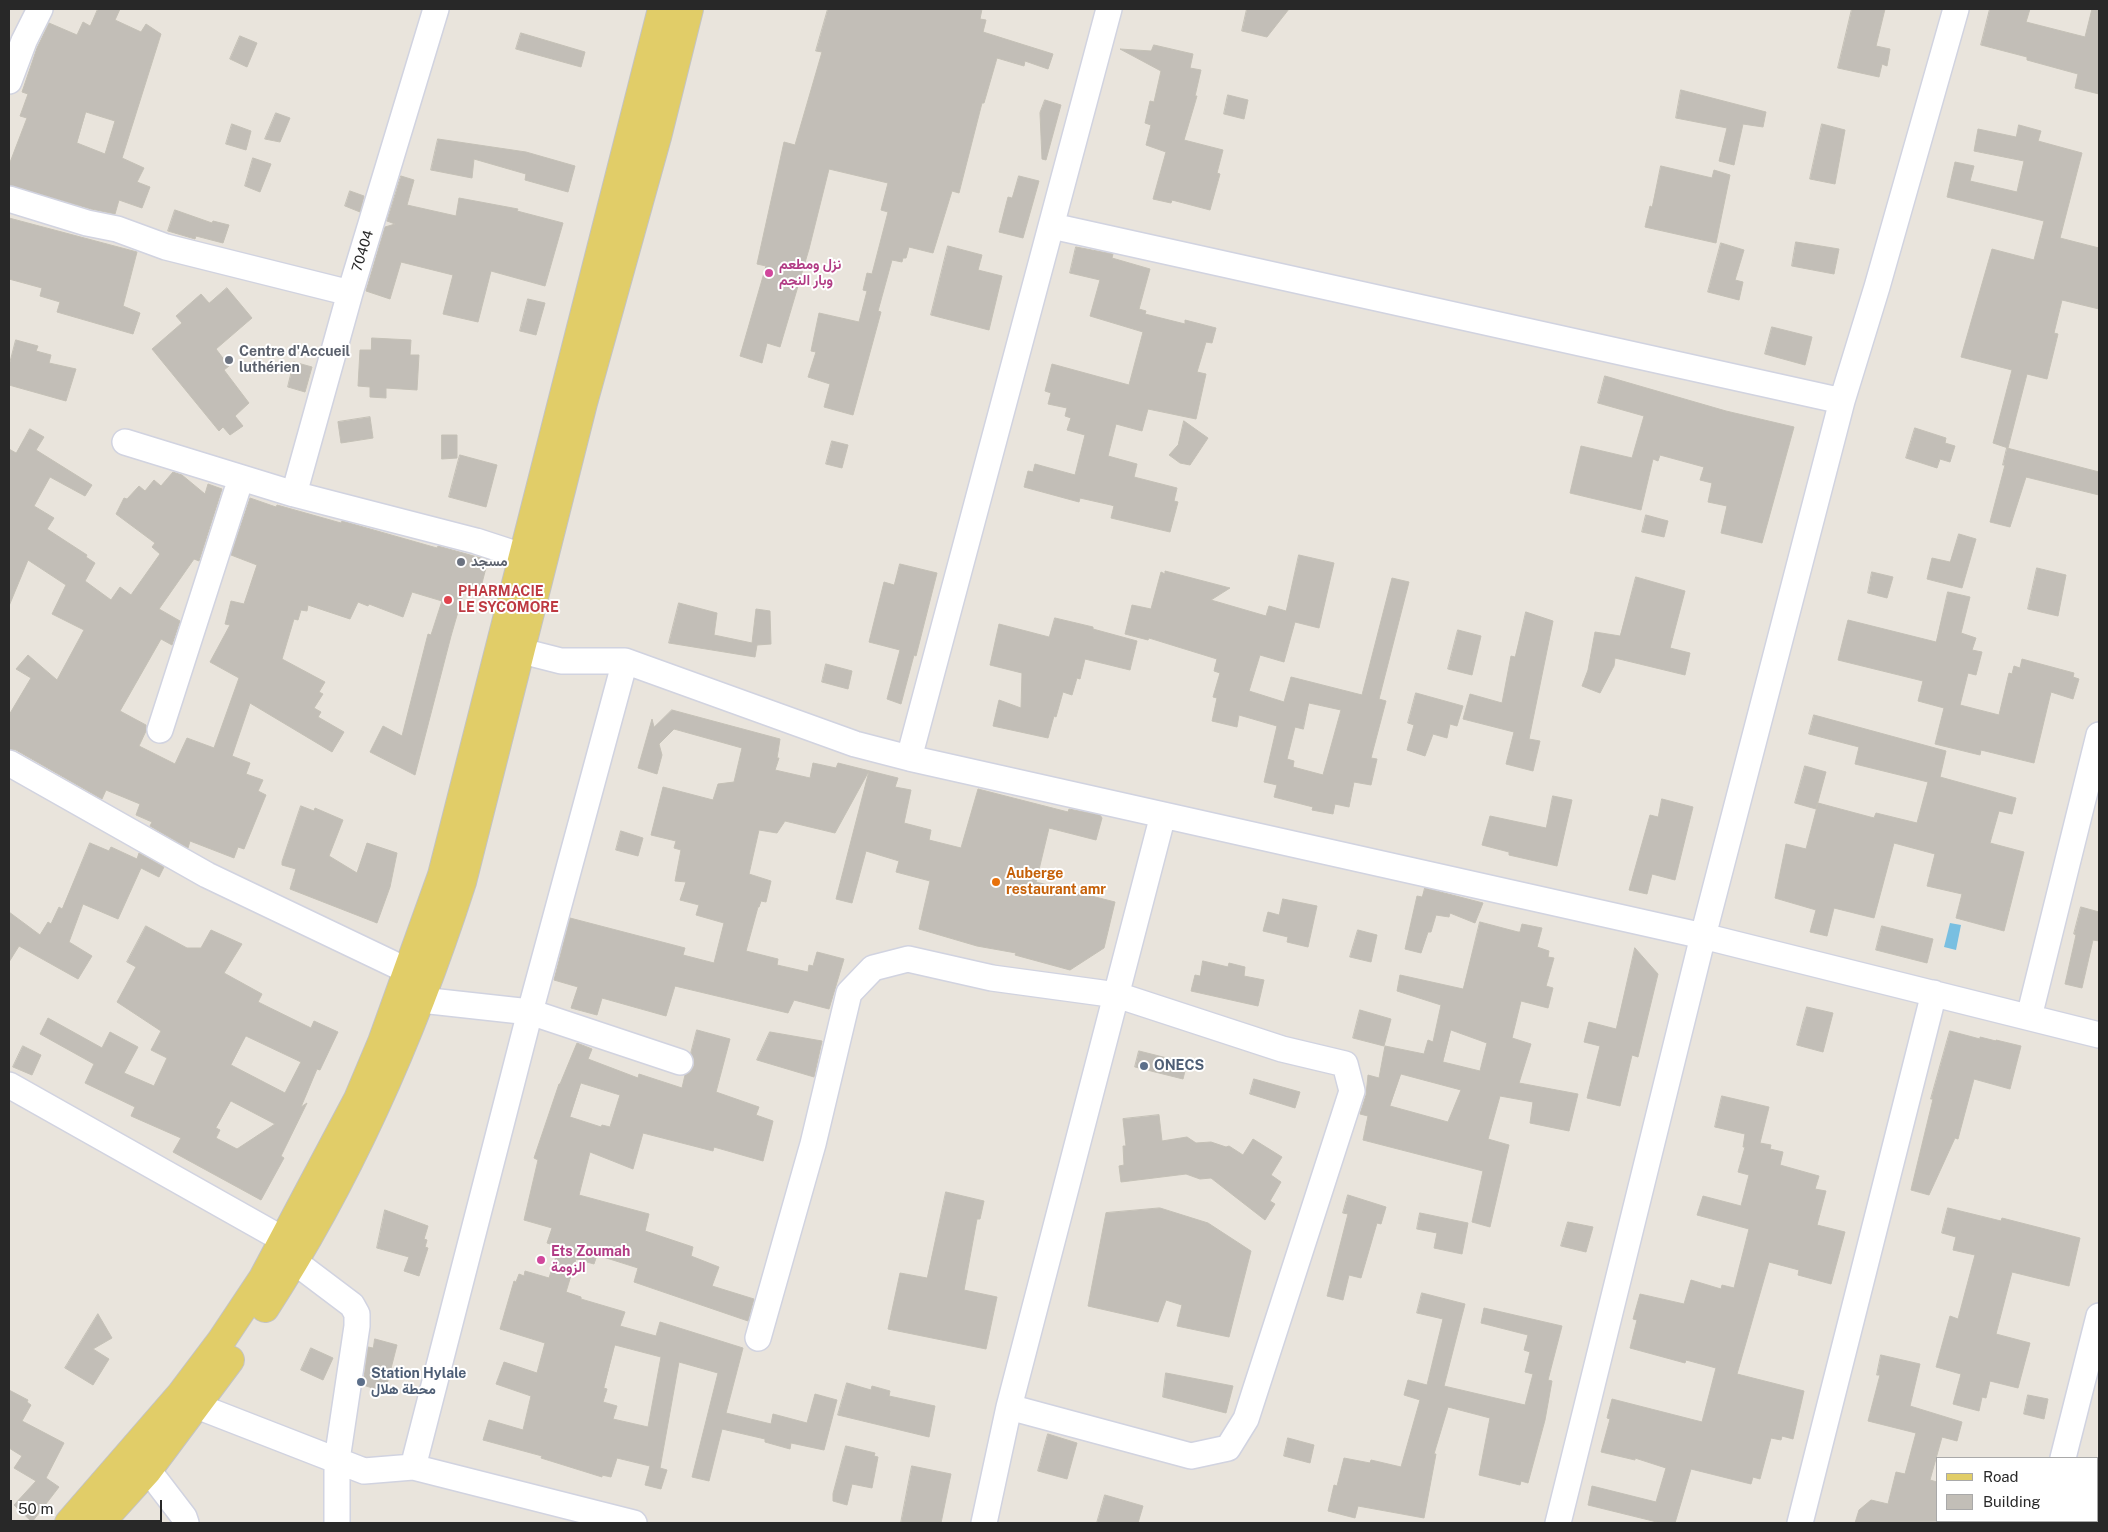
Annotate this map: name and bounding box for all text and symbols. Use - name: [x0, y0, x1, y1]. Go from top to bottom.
- street label: 70404: [349, 228, 377, 274]
- place label: نزل ومطعم وبار النجم: [779, 257, 841, 290]
- marker: نزل ومطعم وبار النجم: [763, 267, 775, 279]
- place label: Centre d'Accueil luthérien: [239, 344, 350, 377]
- marker: Centre d'Accueil luthérien: [223, 354, 235, 366]
- place label: مسجد: [471, 554, 508, 570]
- marker: مسجد: [455, 556, 467, 568]
- place label: PHARMACIE LE SYCOMORE: [458, 584, 559, 616]
- marker: PHARMACIE LE SYCOMORE: [442, 594, 454, 606]
- place label: Auberge restaurant amr: [1006, 866, 1106, 899]
- marker: Auberge restaurant amr: [990, 876, 1002, 888]
- place label: ONECS: [1154, 1058, 1204, 1074]
- marker: ONECS: [1138, 1060, 1150, 1072]
- place label: Ets Zoumah الزومة: [551, 1244, 630, 1276]
- marker: Ets Zoumah الزومة: [535, 1254, 547, 1266]
- place label: Station Hylale محطة هلال: [371, 1366, 466, 1398]
- marker: Station Hylale محطة هلال: [355, 1376, 367, 1388]
- legend: [1936, 1457, 2098, 1522]
- text: Road: [1983, 1468, 2019, 1485]
- scale bar: [12, 1490, 165, 1522]
- text: Building: [1983, 1493, 2041, 1510]
- text: 50 m: [18, 1500, 53, 1517]

